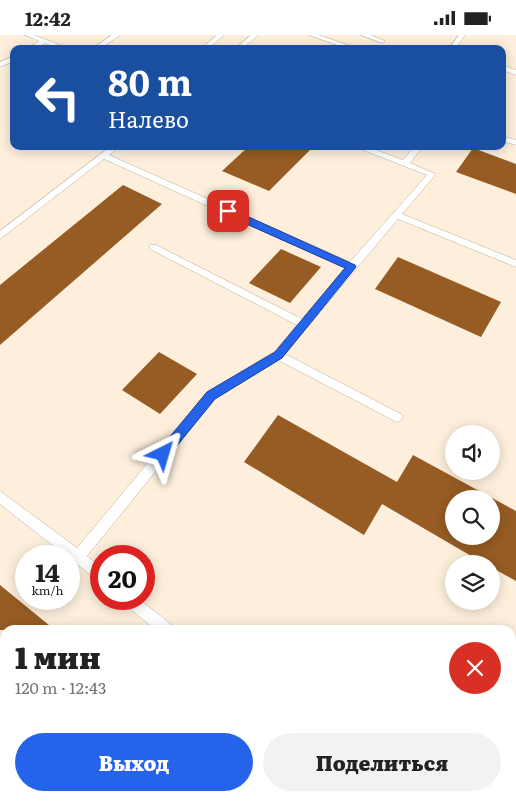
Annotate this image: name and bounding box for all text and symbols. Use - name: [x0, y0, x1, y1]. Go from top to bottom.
- text: 12:42: [25, 4, 71, 32]
- text: 80 m: [108, 55, 192, 107]
- icon: left: [25, 65, 90, 130]
- text: Налево: [108, 102, 189, 135]
- pin: [207, 190, 249, 232]
- icon: arrive: [214, 197, 242, 225]
- map controls: [445, 425, 500, 610]
- button: sound: [445, 425, 500, 480]
- position arrow: [136, 427, 188, 479]
- button: search: [445, 490, 500, 545]
- speed limit sign: 20: [90, 545, 155, 610]
- text: 14: [35, 553, 60, 590]
- button: layers: [445, 555, 500, 610]
- text: km/h: [32, 581, 63, 599]
- text: 1 мин: [15, 634, 101, 678]
- button: close: [449, 642, 501, 694]
- text: 120 m · 12:43: [15, 675, 106, 699]
- button: Выход: [15, 733, 253, 791]
- button: Поделиться: [263, 733, 501, 791]

